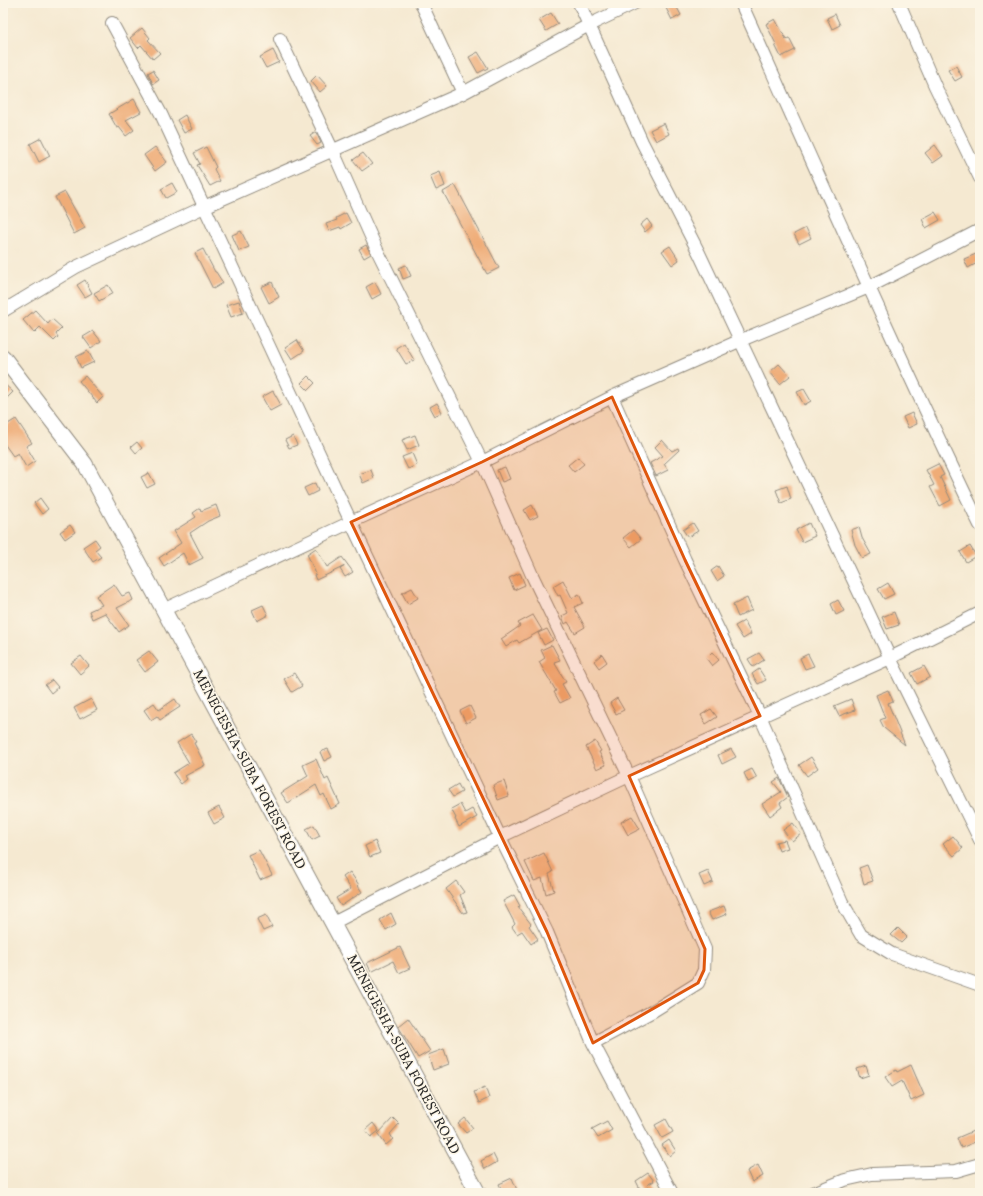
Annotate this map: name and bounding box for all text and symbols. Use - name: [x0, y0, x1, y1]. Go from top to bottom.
- street label: MENEGESHA-SUBA FOREST ROAD: [188, 666, 310, 873]
- street label: MENEGESHA-SUBA FOREST ROAD: [342, 951, 464, 1158]

